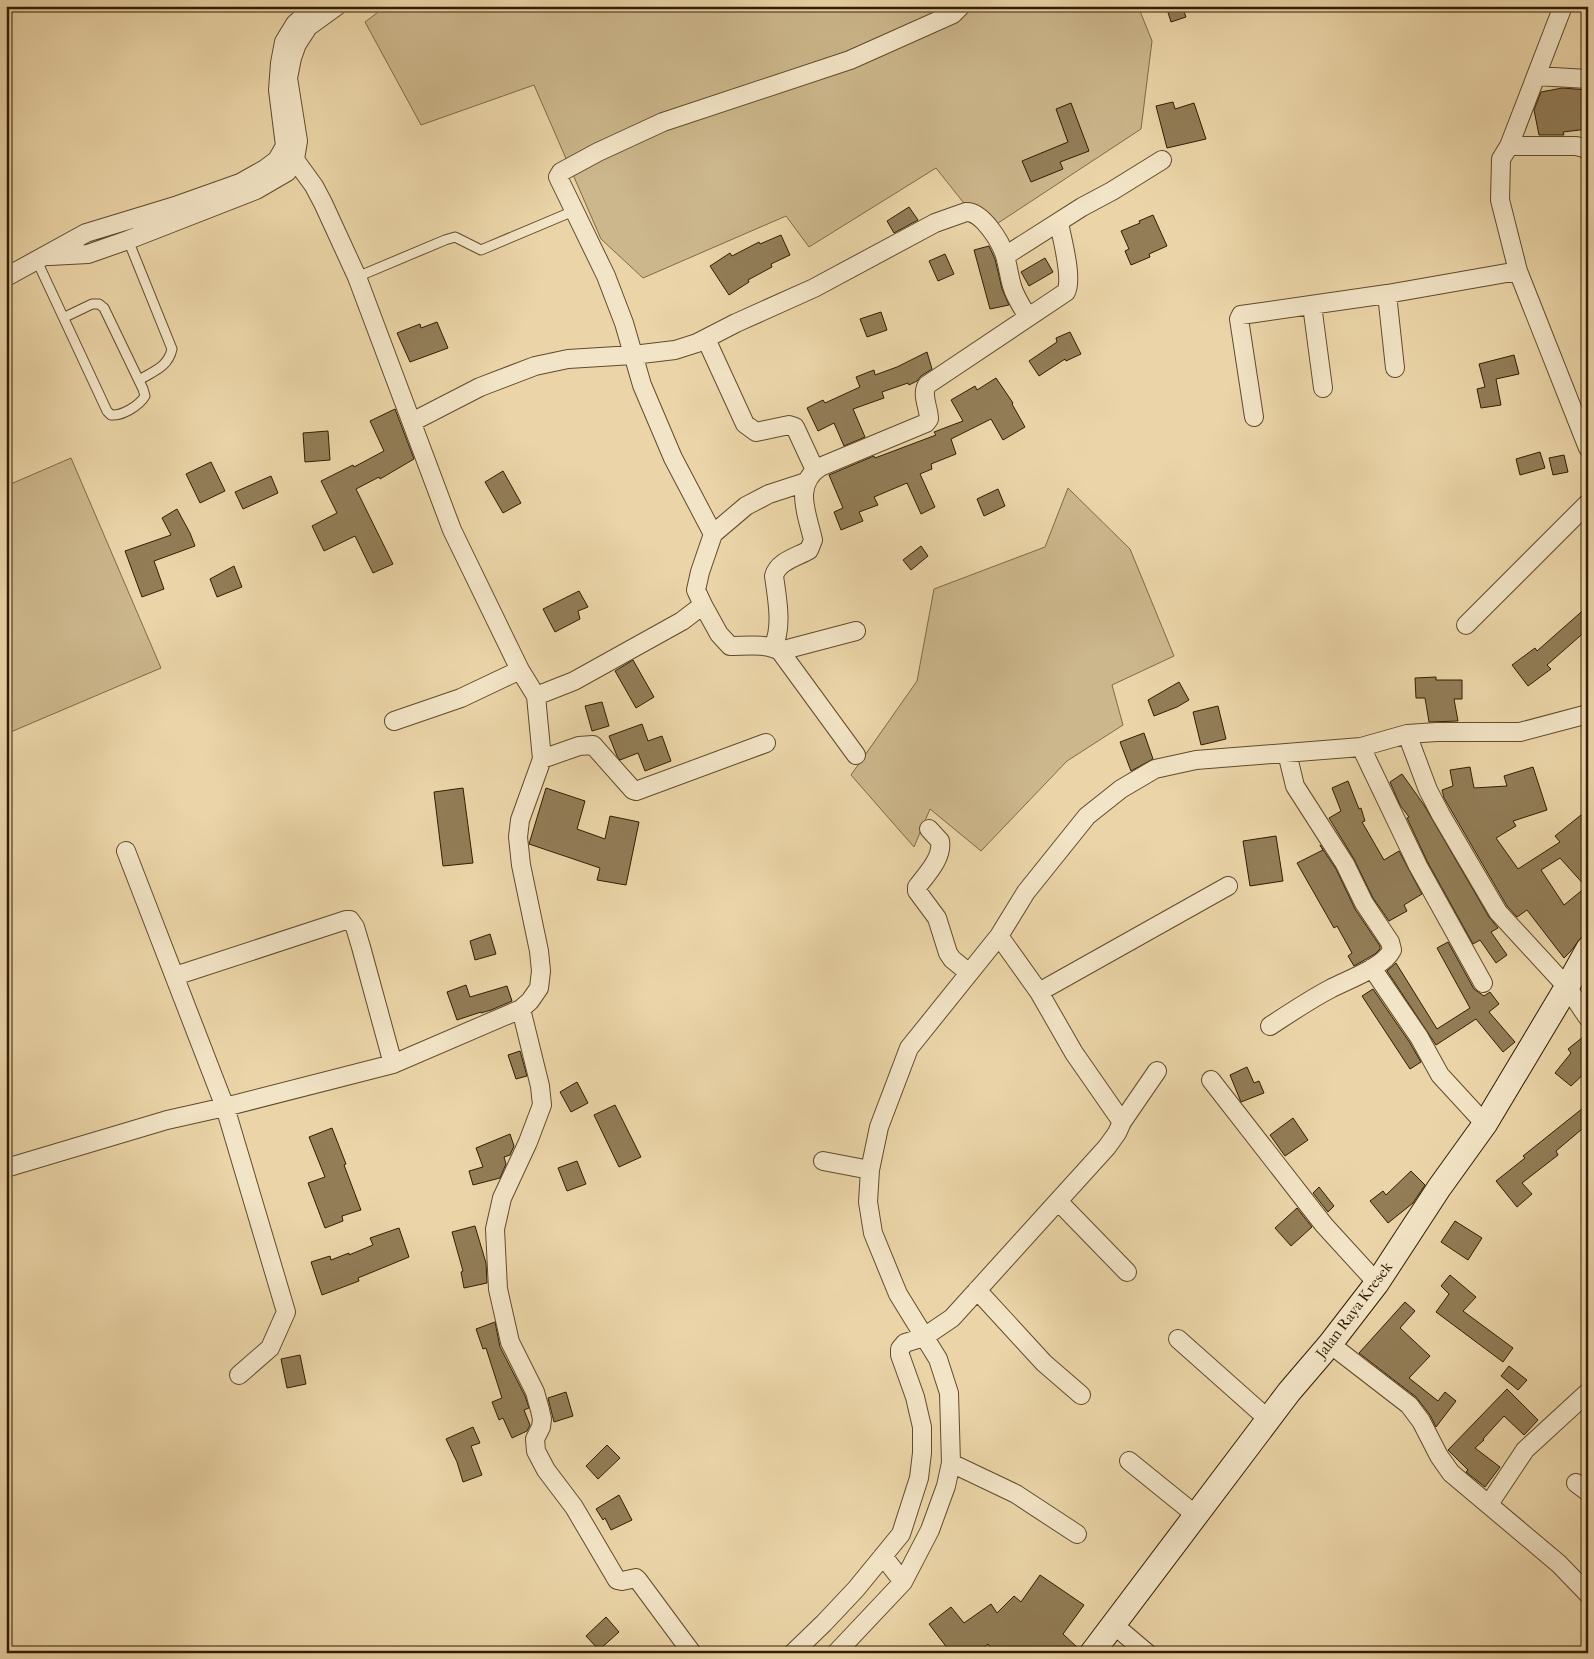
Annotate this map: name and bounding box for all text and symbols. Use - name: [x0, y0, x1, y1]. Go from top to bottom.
- street label: Jalan Raya Kresek: [1311, 1258, 1396, 1363]

